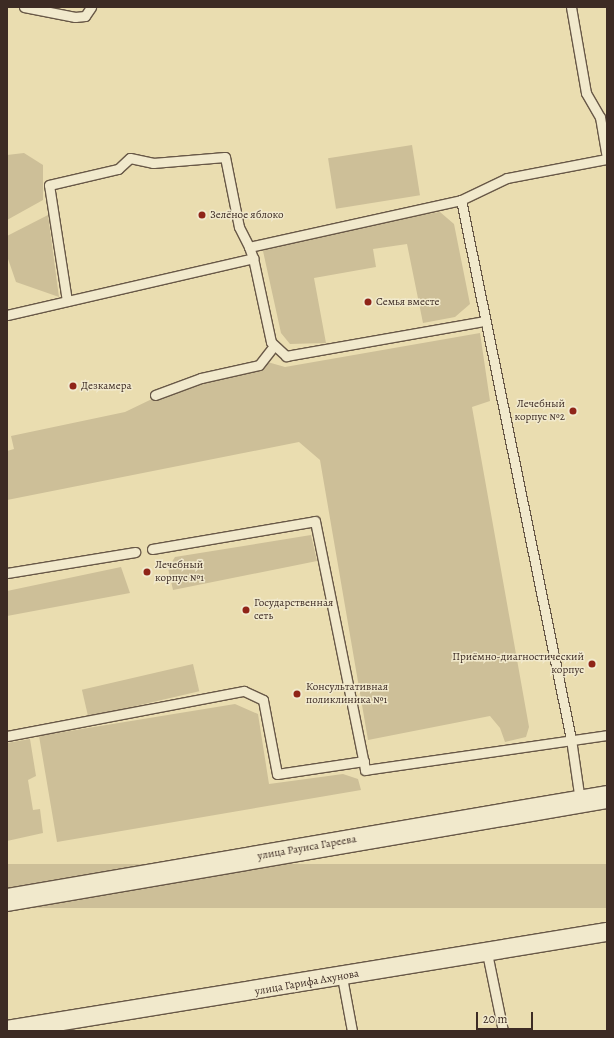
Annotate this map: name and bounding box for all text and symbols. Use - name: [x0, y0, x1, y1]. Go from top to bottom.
- place label: Зелёное яблоко: [210, 208, 284, 222]
- marker: Зелёное яблоко: [197, 210, 207, 220]
- place label: Семья вместе: [376, 295, 440, 309]
- marker: Семья вместе: [363, 297, 373, 307]
- place label: Дезкамера: [81, 379, 132, 393]
- marker: Дезкамера: [68, 381, 78, 391]
- place label: Лечебный корпус №2: [514, 398, 565, 424]
- marker: Лечебный корпус №2: [568, 406, 578, 416]
- place label: Лечебный корпус №1: [155, 559, 204, 585]
- marker: Лечебный корпус №1: [142, 567, 152, 577]
- place label: Государственная сеть: [254, 597, 333, 623]
- marker: Государственная сеть: [241, 605, 251, 615]
- place label: Приёмно-диагностический корпус: [452, 651, 584, 677]
- marker: Приёмно-диагностический корпус: [587, 659, 597, 669]
- place label: Консультативная поликлиника №1: [306, 681, 388, 707]
- marker: Консультативная поликлиника №1: [291, 688, 303, 700]
- street label: улица Рауиса Гареева: [256, 833, 358, 863]
- street label: улица Гарифа Ахунова: [254, 967, 360, 999]
- scale bar: [478, 1004, 535, 1030]
- text: 20 m: [483, 1011, 507, 1027]

